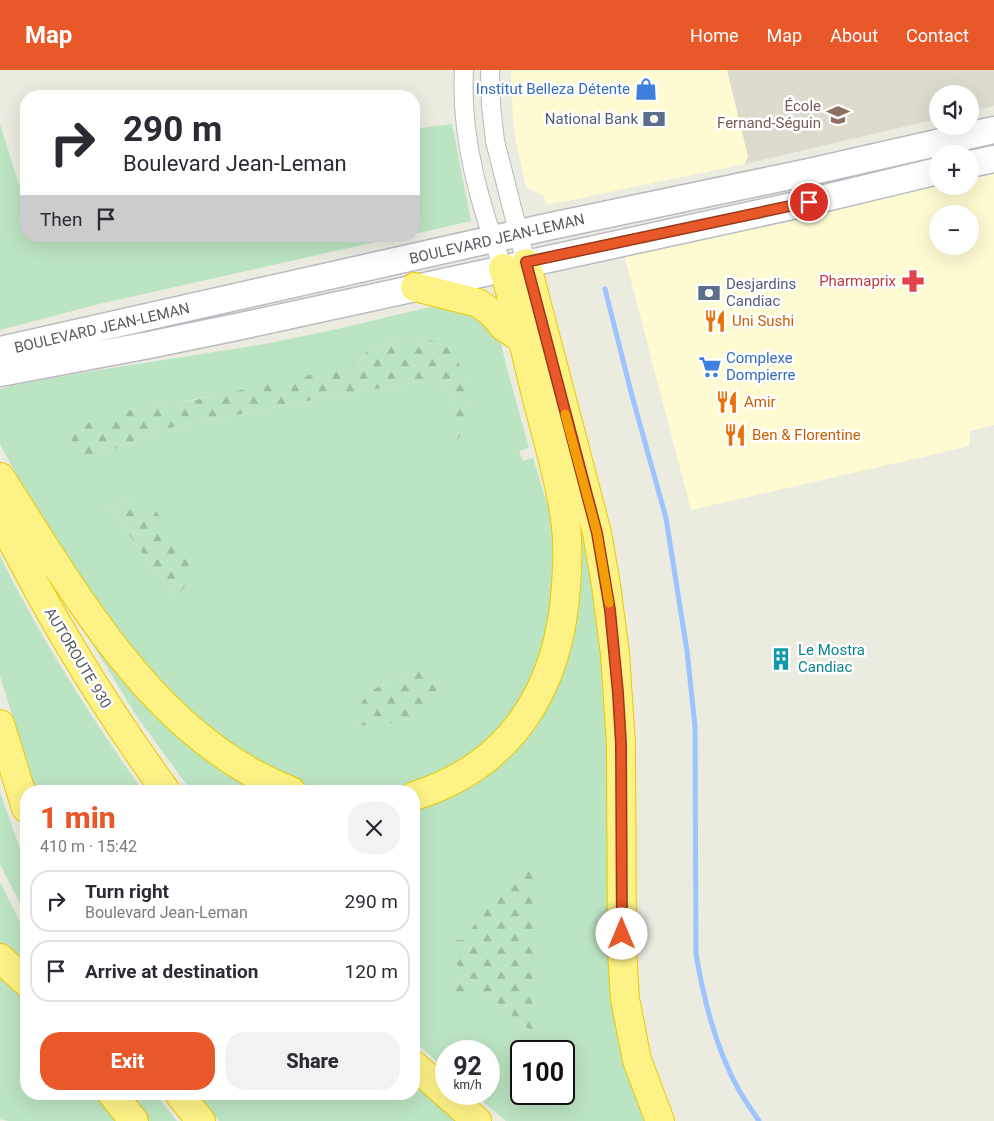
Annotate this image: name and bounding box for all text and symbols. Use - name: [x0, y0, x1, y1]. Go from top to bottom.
- text: Map: [25, 21, 72, 49]
- text: Home: [690, 25, 739, 46]
- text: Map: [767, 25, 802, 46]
- text: About: [830, 25, 878, 46]
- text: Contact: [906, 25, 969, 46]
- shop icon: Institut Belleza Détente: [633, 76, 659, 102]
- place label: Institut Belleza Détente: [476, 80, 630, 98]
- map controls: [929, 85, 979, 255]
- button: sound: [929, 85, 979, 135]
- place label: École Fernand-Séguin: [717, 97, 821, 132]
- school or university icon: École Fernand-Séguin: [825, 102, 851, 128]
- bank icon: National Bank: [641, 106, 667, 132]
- text: 290 m: [123, 109, 222, 150]
- icon: right: [40, 110, 105, 175]
- place label: National Bank: [545, 110, 638, 128]
- button: +: [929, 145, 979, 195]
- text: Boulevard Jean-Leman: [123, 151, 347, 176]
- pin: [788, 181, 830, 223]
- icon: arrive: [795, 188, 823, 216]
- icon: arrive: [92, 205, 120, 233]
- button: −: [929, 205, 979, 255]
- text: Then: [40, 208, 82, 231]
- street label: BOULEVARD JEAN-LEMAN: [408, 210, 586, 268]
- pharmacy icon: Pharmaprix: [900, 268, 926, 294]
- place label: Pharmaprix: [819, 272, 897, 290]
- place label: Desjardins Candiac: [726, 275, 796, 310]
- bank icon: Desjardins Candiac: [696, 280, 722, 306]
- street label: BOULEVARD JEAN-LEMAN: [13, 299, 191, 357]
- restaurant icon: Uni Sushi: [702, 308, 728, 334]
- place label: Uni Sushi: [732, 312, 794, 330]
- place label: Complexe Dompierre: [726, 349, 796, 384]
- supermarket icon: Complexe Dompierre: [697, 354, 723, 380]
- restaurant icon: Amir: [714, 389, 740, 415]
- place label: Amir: [744, 393, 776, 411]
- restaurant icon: Ben & Florentine: [722, 422, 748, 448]
- place label: Ben & Florentine: [752, 426, 861, 444]
- street label: AUTOROUTE 930: [41, 604, 115, 712]
- place label: Le Mostra Candiac: [798, 641, 865, 676]
- building icon: Le Mostra Candiac: [768, 646, 794, 672]
- text: 1 min: [40, 800, 116, 835]
- button: close: [348, 802, 400, 854]
- text: 410 m · 15:42: [40, 837, 137, 856]
- text: Turn right: [85, 880, 169, 903]
- icon: right: [42, 887, 70, 915]
- text: 290 m: [345, 890, 398, 913]
- text: Boulevard Jean-Leman: [85, 903, 248, 922]
- position arrow: [595, 907, 647, 959]
- icon: arrive: [42, 957, 70, 985]
- text: Arrive at destination: [85, 960, 258, 983]
- text: 120 m: [345, 960, 398, 983]
- button: Exit: [40, 1032, 215, 1090]
- button: Share: [225, 1032, 400, 1090]
- speed limit sign: 100: [510, 1040, 575, 1105]
- text: 92: [453, 1052, 482, 1081]
- text: km/h: [453, 1078, 482, 1092]

